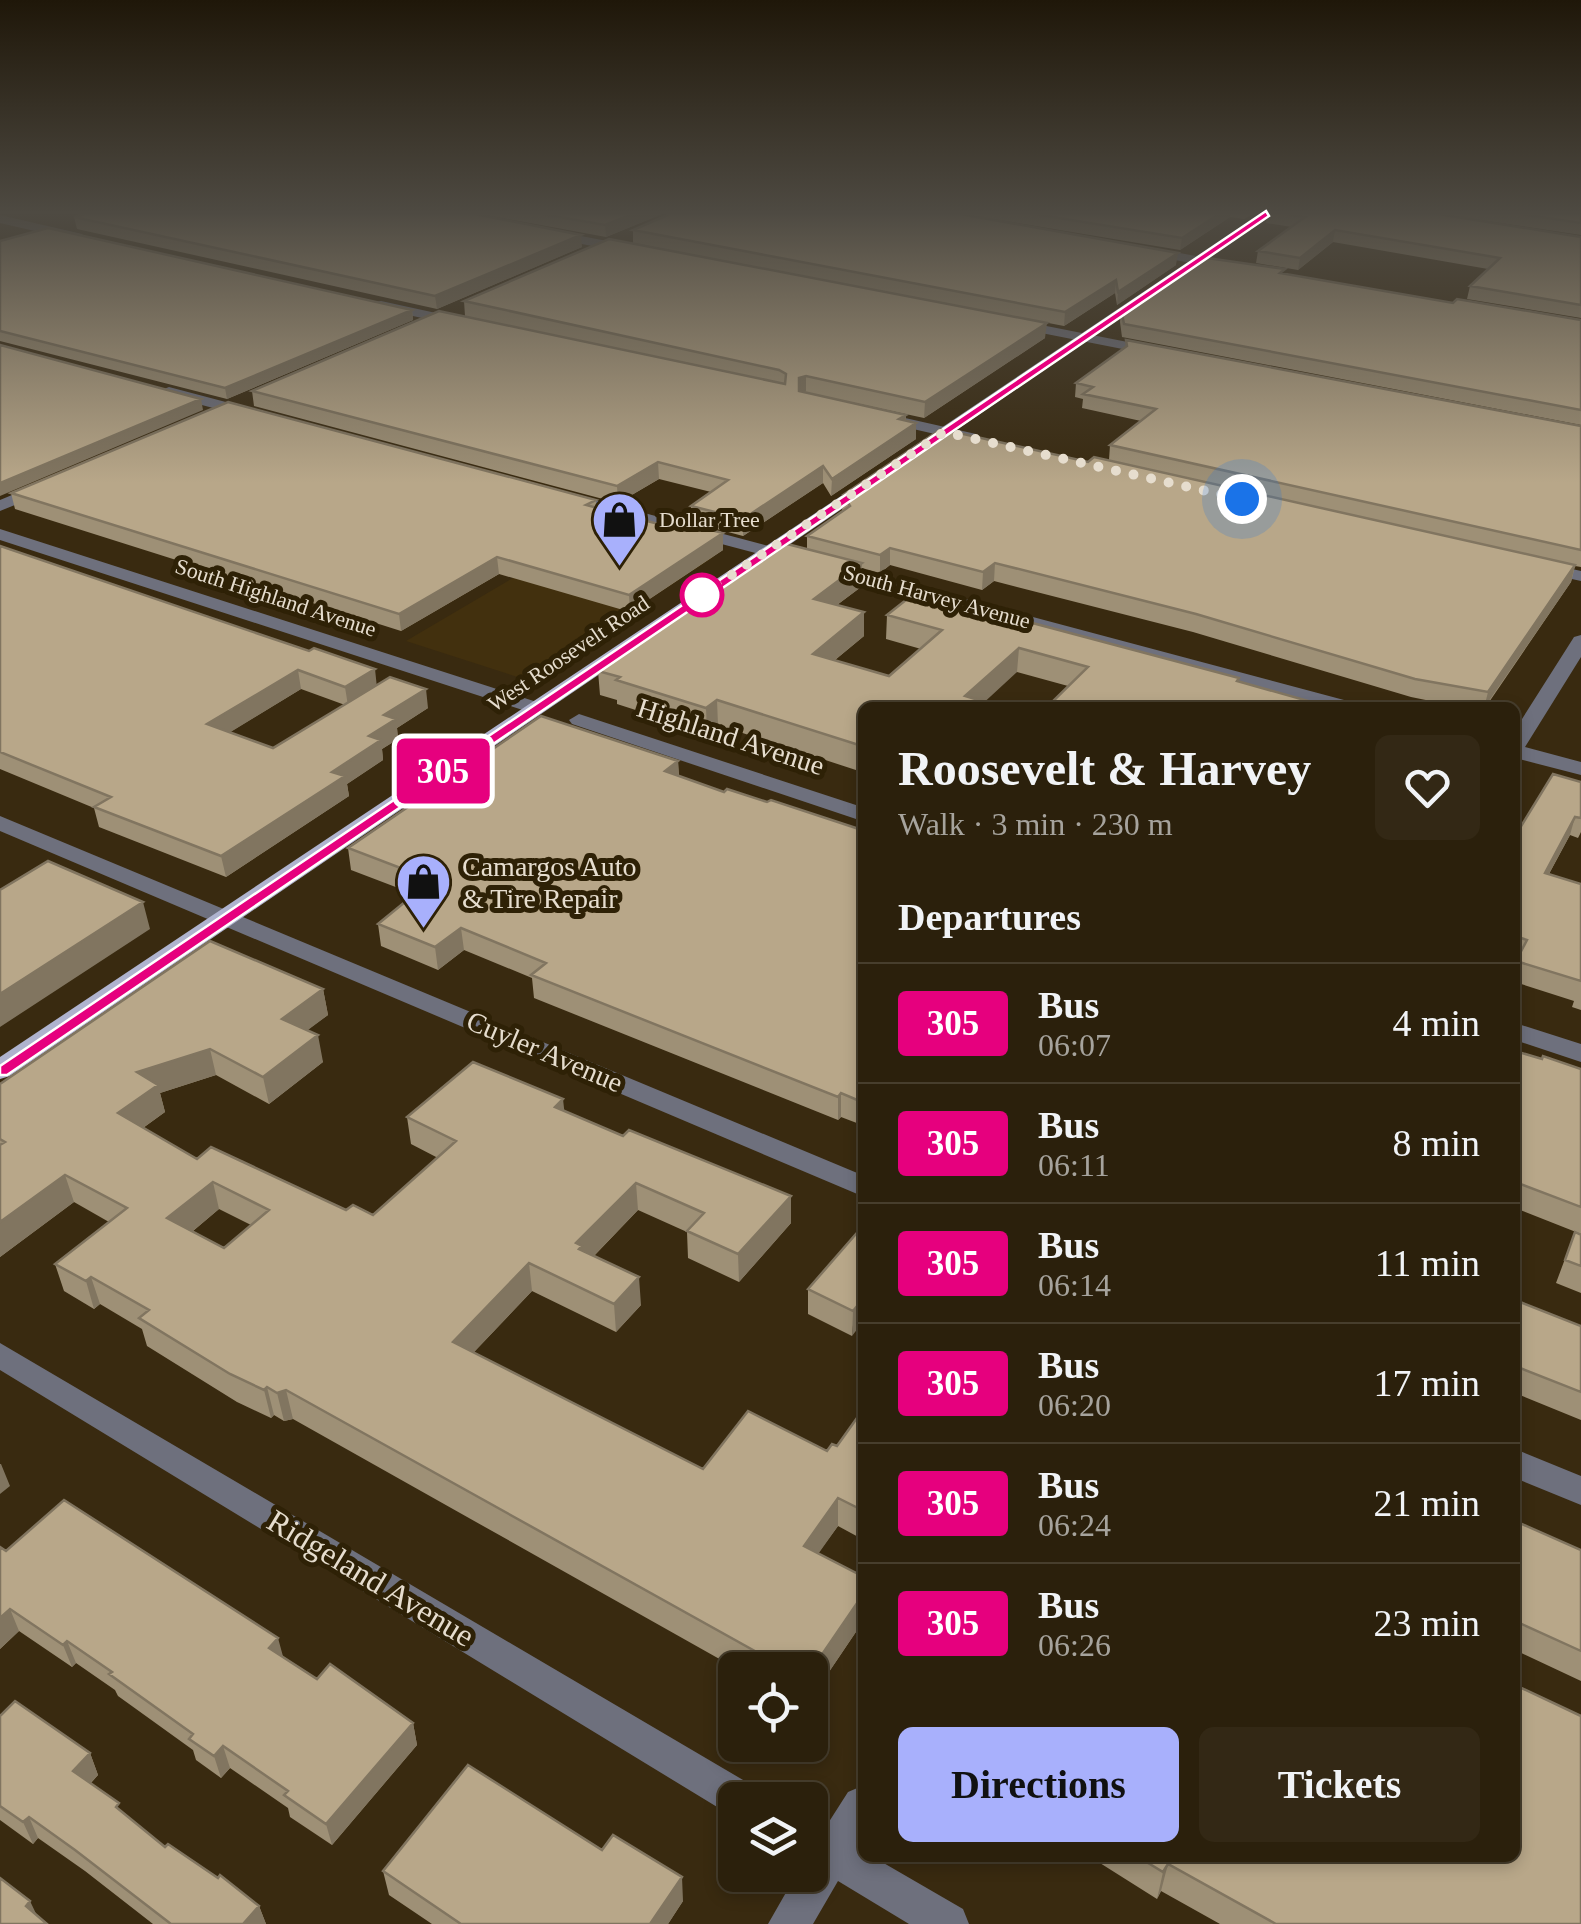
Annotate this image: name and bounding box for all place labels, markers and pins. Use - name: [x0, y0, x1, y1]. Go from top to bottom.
- shop icon: Dollar Tree: [590, 489, 650, 568]
- place label: Dollar Tree: [659, 507, 760, 532]
- unlabelled marker: [681, 574, 723, 616]
- place label: Camargos Auto & Tire Repair: [462, 851, 636, 914]
- shop icon: Camargos Auto & Tire Repair: [393, 852, 453, 931]

